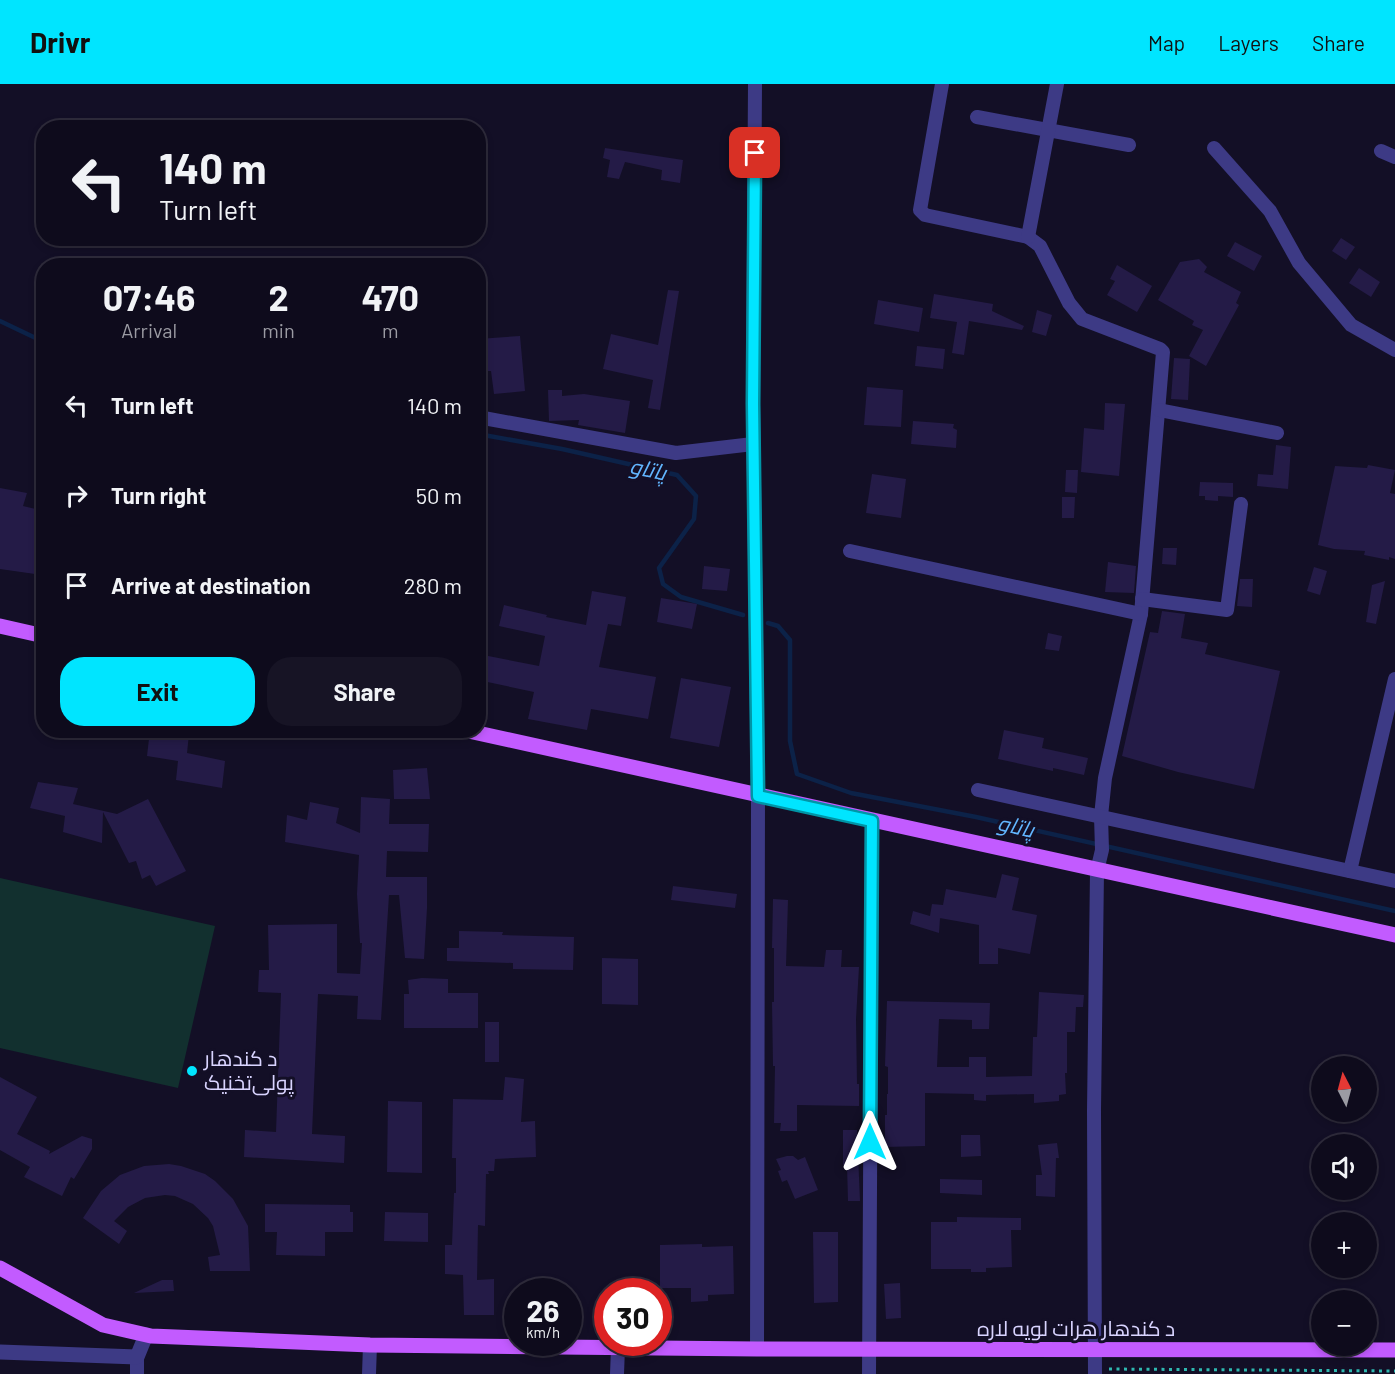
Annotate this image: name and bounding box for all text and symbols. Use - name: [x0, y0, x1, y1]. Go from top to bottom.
- text: Drivr: [30, 25, 90, 59]
- text: Map: [1148, 30, 1185, 55]
- text: Layers: [1218, 30, 1279, 55]
- text: Share: [1312, 30, 1365, 55]
- pin: [729, 127, 780, 178]
- icon: arrive: [738, 136, 771, 169]
- text: 140 m: [159, 142, 267, 192]
- icon: left: [60, 144, 138, 222]
- text: Turn left: [159, 193, 257, 225]
- text: 07:46: [103, 275, 195, 318]
- text: 2: [268, 275, 289, 318]
- text: 470: [362, 275, 419, 318]
- text: Arrival: [121, 318, 177, 342]
- text: min: [262, 318, 295, 342]
- text: m: [382, 318, 399, 342]
- icon: left: [60, 389, 93, 422]
- text: Turn left: [111, 392, 194, 418]
- text: 140 m: [407, 392, 462, 418]
- water label: پاتاو: [627, 451, 670, 488]
- icon: right: [60, 479, 93, 512]
- text: Turn right: [111, 482, 206, 508]
- text: 50 m: [416, 482, 462, 508]
- icon: arrive: [60, 569, 93, 602]
- text: Arrive at destination: [111, 572, 310, 598]
- text: 280 m: [404, 572, 462, 598]
- button: Exit: [60, 657, 255, 726]
- button: Share: [267, 657, 462, 726]
- water label: پاتاو: [995, 808, 1038, 845]
- place label: د کندهار پولی‌تخنیک: [203, 1045, 294, 1097]
- north arrow: [1311, 1056, 1377, 1122]
- map controls: [1311, 1056, 1377, 1356]
- marker: د کندهار پولی‌تخنیک: [185, 1064, 199, 1078]
- position arrow: [838, 1110, 902, 1174]
- button: sound: [1311, 1134, 1377, 1200]
- button: +: [1311, 1212, 1377, 1278]
- speed limit sign: 30: [594, 1278, 672, 1356]
- button: −: [1311, 1290, 1377, 1356]
- text: 26: [527, 1292, 559, 1328]
- street label: د کندهار هرات لویه لاره: [977, 1315, 1175, 1341]
- text: km/h: [526, 1323, 560, 1341]

